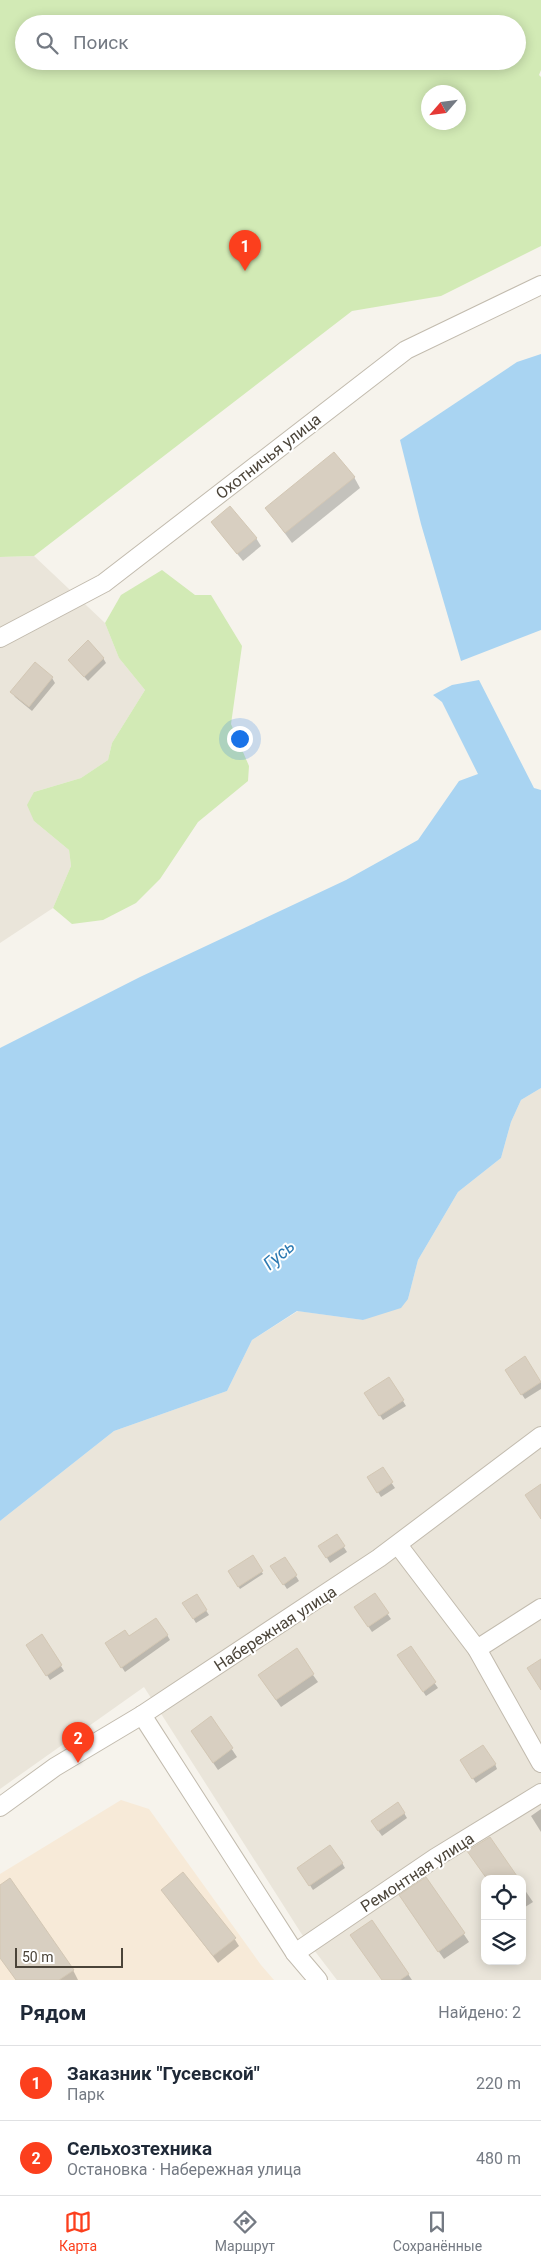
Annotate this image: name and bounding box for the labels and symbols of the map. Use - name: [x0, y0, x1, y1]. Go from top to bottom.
- north arrow: [421, 85, 466, 130]
- pin: 1: [229, 230, 261, 271]
- street label: Охотничья улица: [212, 410, 325, 503]
- your location: [227, 726, 253, 752]
- water label: Гусь: [258, 1235, 299, 1274]
- street label: Набережная улица: [211, 1582, 340, 1675]
- pin: 2: [62, 1722, 94, 1763]
- street label: Ремонтная улица: [357, 1829, 477, 1916]
- scale bar: [15, 1945, 122, 1968]

